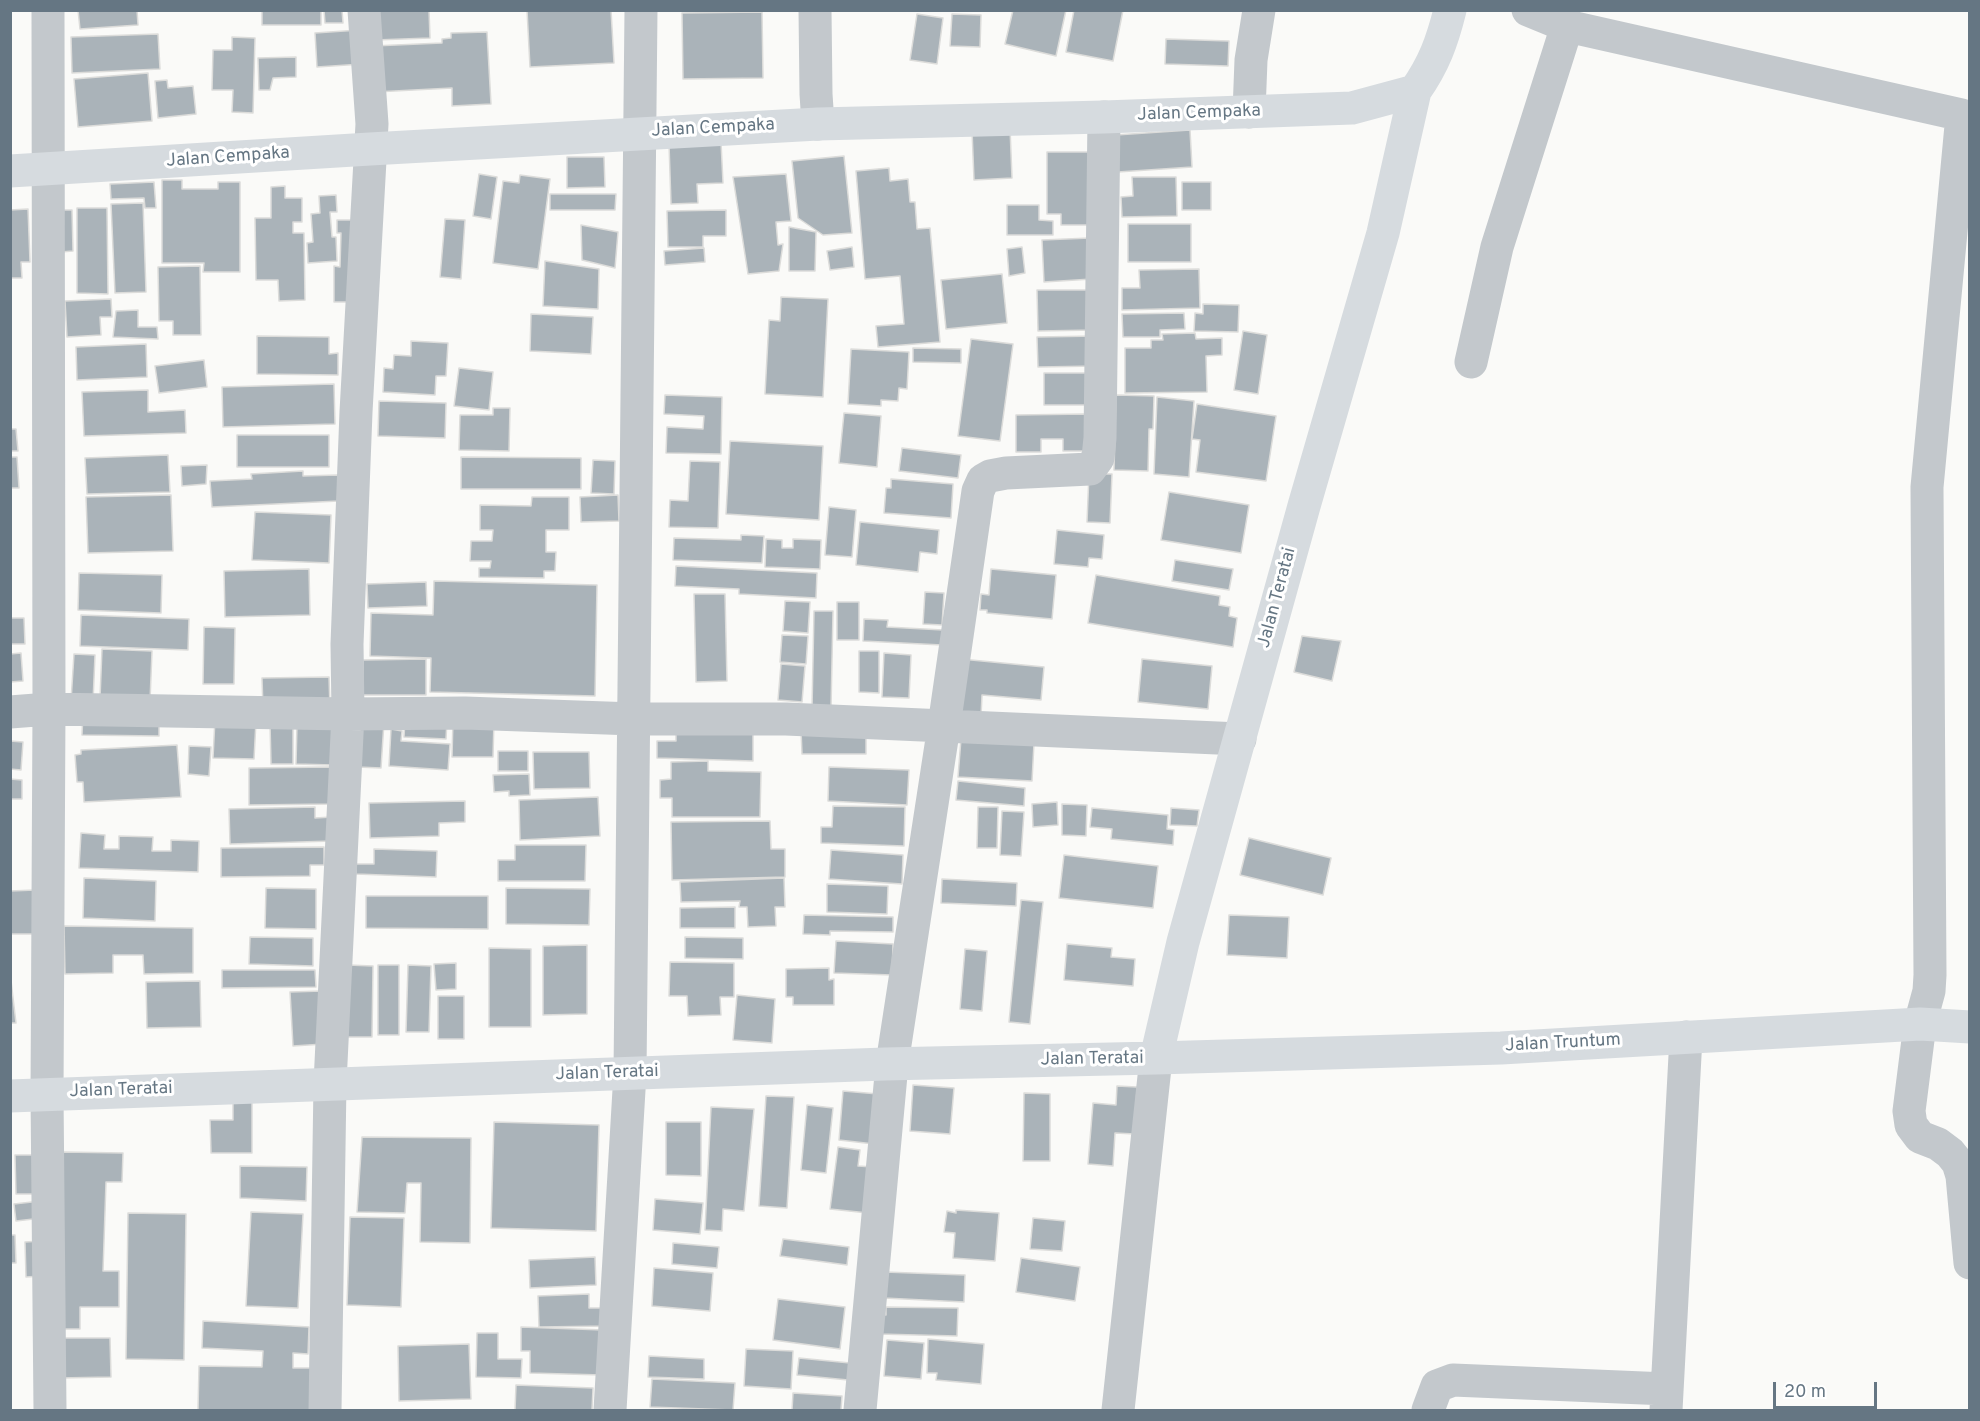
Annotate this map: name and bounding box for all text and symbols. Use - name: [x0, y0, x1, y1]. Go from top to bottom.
- street label: Jalan Cempaka: [1137, 101, 1261, 127]
- street label: Jalan Cempaka: [651, 115, 775, 143]
- street label: Jalan Cempaka: [166, 143, 290, 173]
- street label: Jalan Teratai: [1254, 545, 1302, 651]
- street label: Jalan Truntum: [1505, 1030, 1621, 1058]
- street label: Jalan Teratai: [1040, 1048, 1144, 1072]
- street label: Jalan Teratai: [555, 1061, 659, 1087]
- street label: Jalan Teratai: [69, 1078, 173, 1104]
- scale bar: [1776, 1370, 1880, 1408]
- text: 20 m: [1784, 1381, 1826, 1404]

